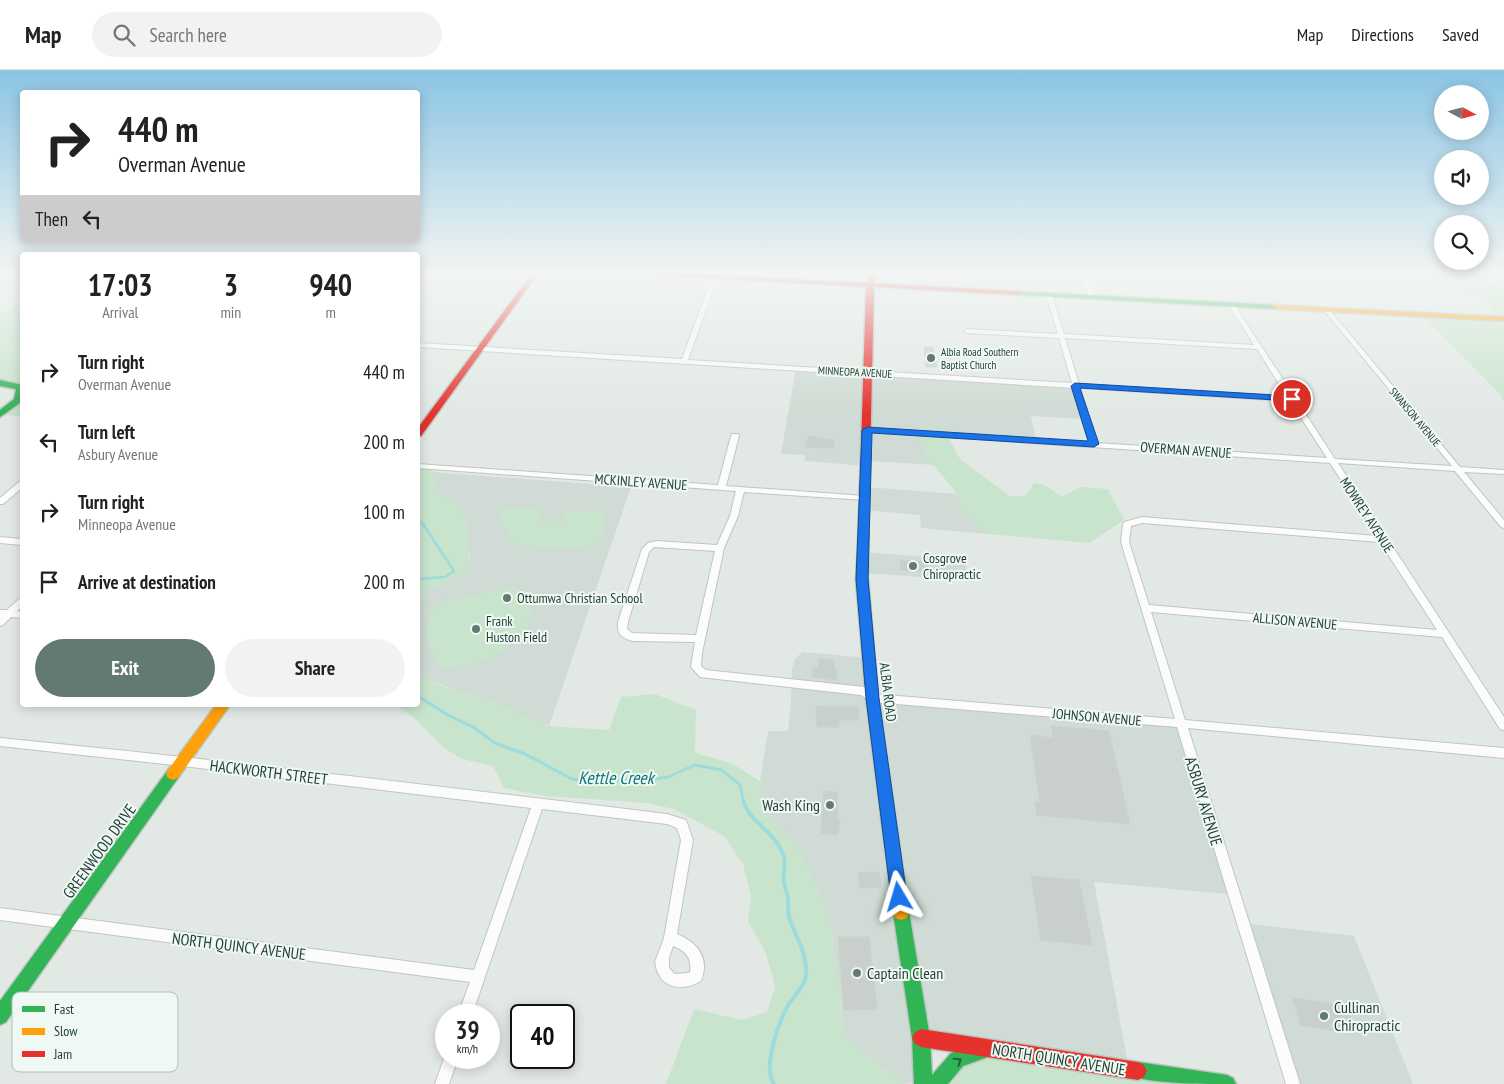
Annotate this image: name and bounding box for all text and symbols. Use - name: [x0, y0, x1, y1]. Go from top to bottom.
- search box: [92, 12, 442, 57]
- text: Map: [25, 19, 62, 50]
- icon: search: [110, 21, 138, 49]
- text: Search here: [150, 23, 227, 47]
- text: Map: [1297, 23, 1323, 46]
- text: Directions: [1351, 23, 1414, 46]
- text: Saved: [1442, 23, 1479, 46]
- north arrow: [1434, 85, 1489, 140]
- map controls: [1434, 85, 1489, 270]
- text: 440 m: [118, 106, 199, 152]
- icon: right: [35, 110, 100, 175]
- text: Overman Avenue: [118, 150, 246, 178]
- button: sound: [1434, 150, 1489, 205]
- icon: left: [78, 205, 106, 233]
- text: Then: [35, 207, 68, 231]
- button: search: [1434, 215, 1489, 270]
- text: 17:03: [88, 265, 153, 304]
- text: 3: [224, 265, 238, 304]
- text: 940: [309, 265, 352, 304]
- text: Arrival: [102, 302, 138, 322]
- text: min: [220, 302, 241, 322]
- text: m: [325, 302, 336, 322]
- place label: Albia Road Southern Baptist Church: [941, 345, 1018, 372]
- text: Turn right: [78, 350, 144, 374]
- marker: Albia Road Southern Baptist Church: [925, 352, 937, 364]
- icon: right: [35, 358, 63, 386]
- text: 440 m: [363, 360, 405, 384]
- street label: MINNEOPA AVENUE: [817, 363, 893, 381]
- text: Overman Avenue: [78, 374, 171, 394]
- pin: [1271, 378, 1313, 420]
- icon: arrive: [1278, 385, 1306, 413]
- street label: SWANSON AVENUE: [1386, 385, 1444, 450]
- text: Turn left: [78, 420, 135, 444]
- icon: left: [35, 428, 63, 456]
- text: 200 m: [363, 430, 405, 454]
- street label: OVERMAN AVENUE: [1140, 438, 1232, 462]
- text: Asbury Avenue: [78, 444, 158, 464]
- street label: MCKINLEY AVENUE: [594, 470, 688, 494]
- street label: MOWREY AVENUE: [1336, 474, 1398, 556]
- text: Turn right: [78, 490, 144, 514]
- icon: right: [35, 498, 63, 526]
- text: 100 m: [363, 500, 405, 524]
- text: Minneopa Avenue: [78, 514, 176, 534]
- place label: Cosgrove Chiropractic: [923, 549, 981, 583]
- marker: Cosgrove Chiropractic: [907, 560, 919, 572]
- icon: arrive: [35, 568, 63, 596]
- text: Arrive at destination: [78, 570, 216, 594]
- text: 200 m: [363, 570, 405, 594]
- place label: Ottumwa Christian School: [517, 589, 643, 607]
- marker: Ottumwa Christian School: [501, 592, 513, 604]
- street label: ALLISON AVENUE: [1252, 608, 1338, 634]
- place label: Frank Huston Field: [486, 612, 547, 646]
- marker: Frank Huston Field: [470, 623, 482, 635]
- button: Exit: [35, 639, 215, 697]
- button: Share: [225, 639, 405, 697]
- street label: ALBIA ROAD: [875, 662, 901, 722]
- street label: JOHNSON AVENUE: [1051, 704, 1142, 730]
- street label: ASBURY AVENUE: [1181, 754, 1227, 848]
- street label: HACKWORTH STREET: [209, 755, 329, 789]
- water label: Kettle Creek: [578, 766, 656, 789]
- place label: Wash King: [762, 795, 820, 815]
- marker: Wash King: [824, 799, 836, 811]
- street label: GREENWOOD DRIVE: [58, 800, 140, 902]
- position arrow: [872, 870, 924, 922]
- street label: NORTH QUINCY AVENUE: [171, 928, 307, 964]
- place label: Captain Clean: [867, 963, 943, 983]
- marker: Captain Clean: [851, 967, 863, 979]
- legend: [12, 992, 178, 1072]
- place label: Cullinan Chiropractic: [1334, 997, 1400, 1035]
- text: Fast: [54, 1000, 74, 1018]
- speed limit sign: 40: [510, 1004, 575, 1069]
- marker: Cullinan Chiropractic: [1318, 1010, 1330, 1022]
- text: 39: [456, 1014, 479, 1046]
- text: Slow: [54, 1022, 78, 1040]
- street label: NORTH QUINCY AVENUE: [991, 1039, 1127, 1079]
- text: km/h: [457, 1041, 478, 1056]
- text: Jam: [53, 1045, 72, 1063]
- one-way arrow: [953, 1058, 962, 1067]

